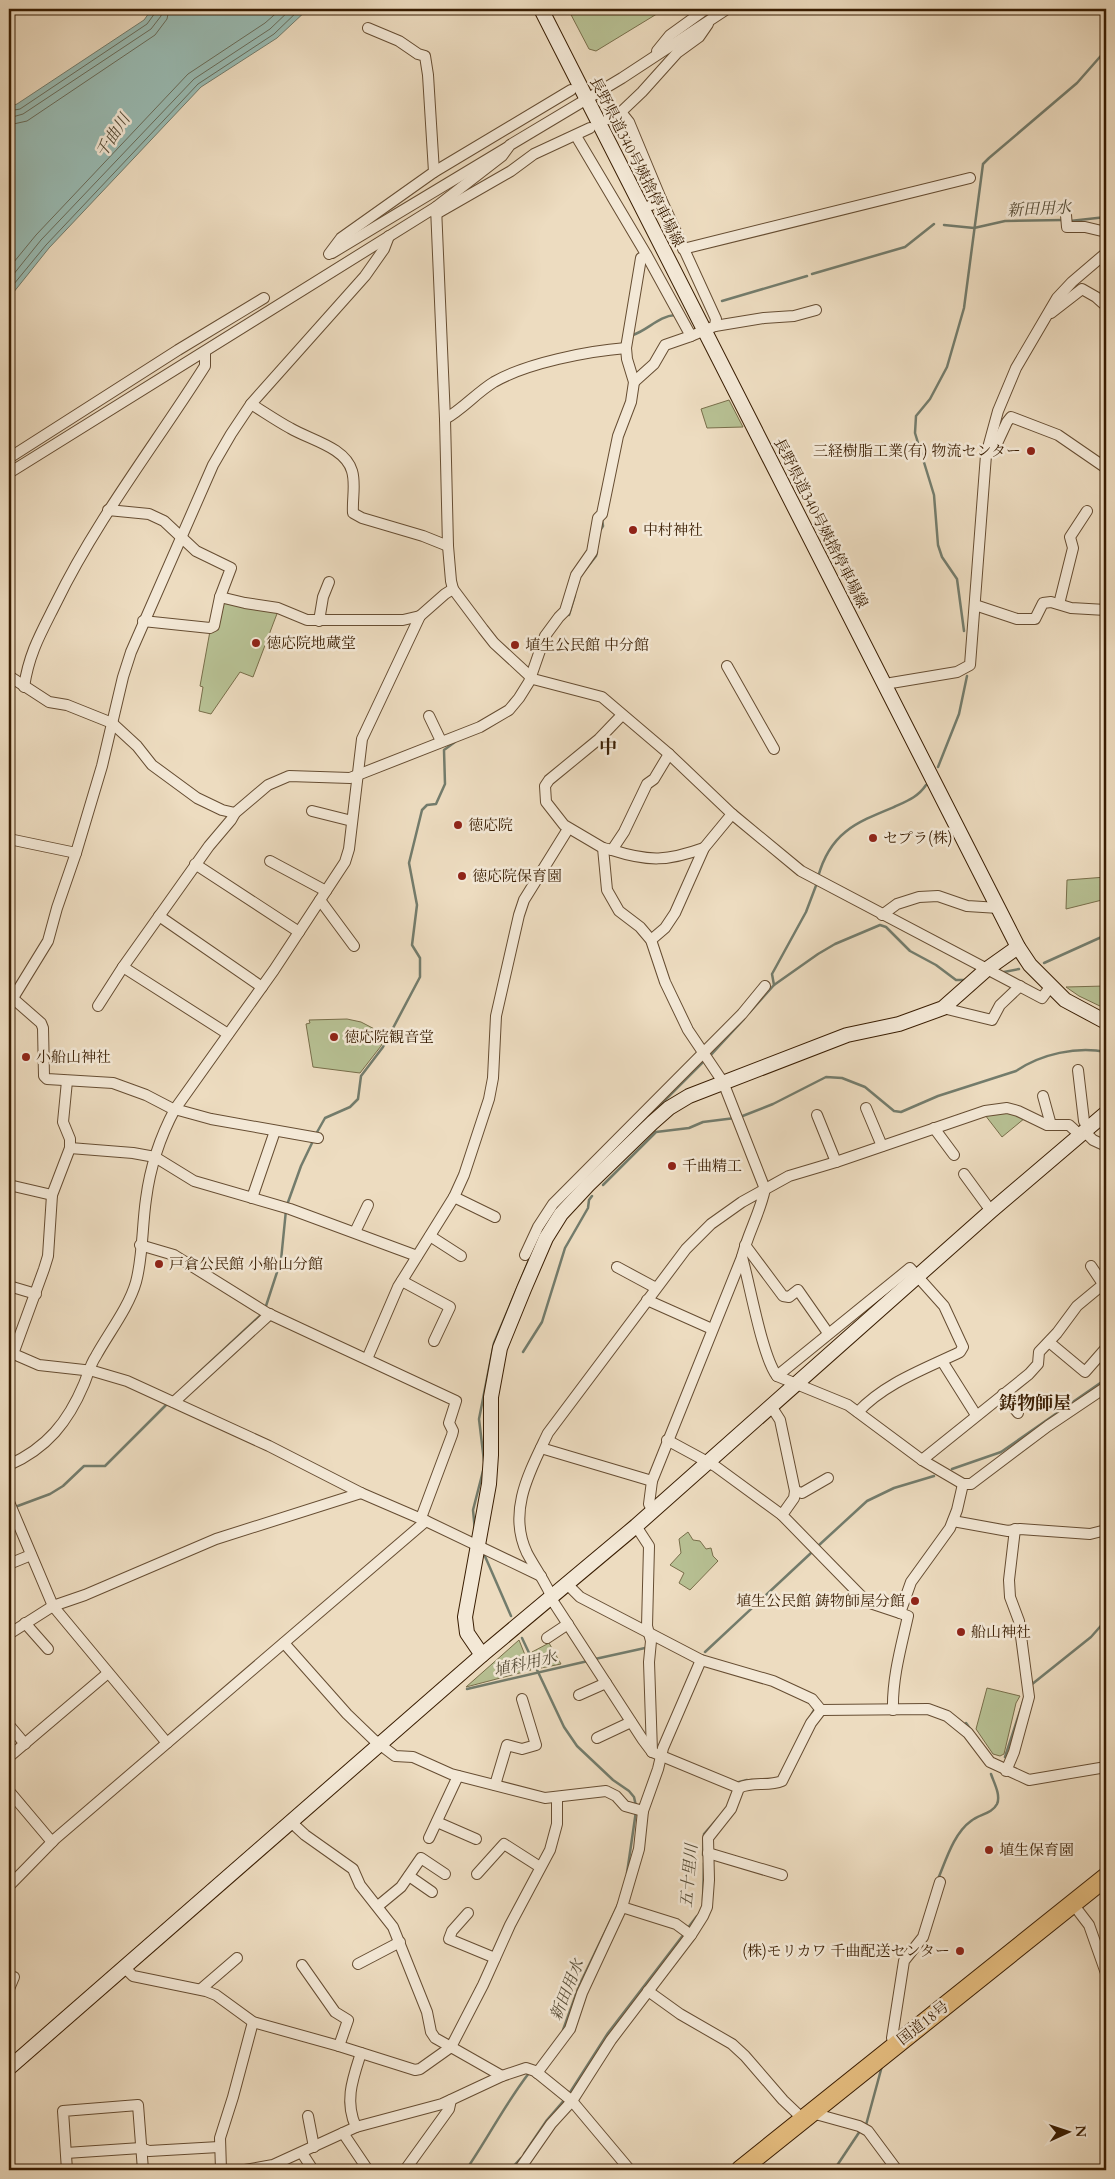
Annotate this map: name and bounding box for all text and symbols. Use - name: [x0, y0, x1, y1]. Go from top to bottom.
- street label: 長野県道340号姨捨停車場線: [585, 74, 689, 250]
- water label: 千曲川: [91, 108, 136, 162]
- water label: 新田用水: [1006, 196, 1074, 222]
- street label: 長野県道340号姨捨停車場線: [769, 435, 873, 611]
- place label: 三経樹脂工業(有) 物流センター: [813, 441, 1021, 461]
- marker: 三経樹脂工業(有) 物流センター: [1025, 445, 1037, 457]
- place label: 中村神社: [643, 520, 703, 540]
- marker: 中村神社: [627, 524, 639, 536]
- place label: 徳応院地蔵堂: [266, 633, 356, 653]
- place label: 埴生公民館 中分館: [525, 635, 649, 655]
- marker: 徳応院地蔵堂: [250, 637, 262, 649]
- marker: 埴生公民館 中分館: [509, 639, 521, 651]
- district label: 中: [599, 735, 617, 760]
- place label: 徳応院: [468, 815, 513, 835]
- marker: 徳応院: [452, 819, 464, 831]
- place label: セプラ(株): [883, 828, 953, 848]
- marker: セプラ(株): [867, 832, 879, 844]
- place label: 徳応院保育園: [472, 866, 562, 886]
- marker: 徳応院保育園: [456, 870, 468, 882]
- place label: 徳応院観音堂: [344, 1027, 434, 1047]
- marker: 徳応院観音堂: [328, 1031, 340, 1043]
- place label: 小船山神社: [36, 1047, 111, 1067]
- marker: 小船山神社: [20, 1051, 32, 1063]
- place label: 千曲精工: [682, 1156, 742, 1176]
- marker: 千曲精工: [666, 1160, 678, 1172]
- place label: 戸倉公民館 小船山分館: [169, 1254, 323, 1274]
- marker: 戸倉公民館 小船山分館: [153, 1258, 165, 1270]
- district label: 鋳物師屋: [999, 1391, 1071, 1416]
- place label: 埴生公民館 鋳物師屋分館: [736, 1591, 905, 1611]
- marker: 埴生公民館 鋳物師屋分館: [909, 1595, 921, 1607]
- place label: 船山神社: [971, 1622, 1031, 1642]
- marker: 船山神社: [955, 1626, 967, 1638]
- water label: 埴科用水: [491, 1646, 561, 1682]
- place label: 埴生保育園: [999, 1840, 1074, 1860]
- water label: 五十里川: [675, 1841, 703, 1909]
- marker: 埴生保育園: [983, 1844, 995, 1856]
- place label: (株)モリカワ 千曲配送センター: [742, 1941, 950, 1961]
- marker: (株)モリカワ 千曲配送センター: [954, 1945, 966, 1957]
- water label: 新田用水: [545, 1954, 590, 2024]
- street label: 国道18号: [893, 1997, 953, 2049]
- north arrow: [1042, 2106, 1092, 2156]
- text: N: [1071, 2125, 1090, 2138]

